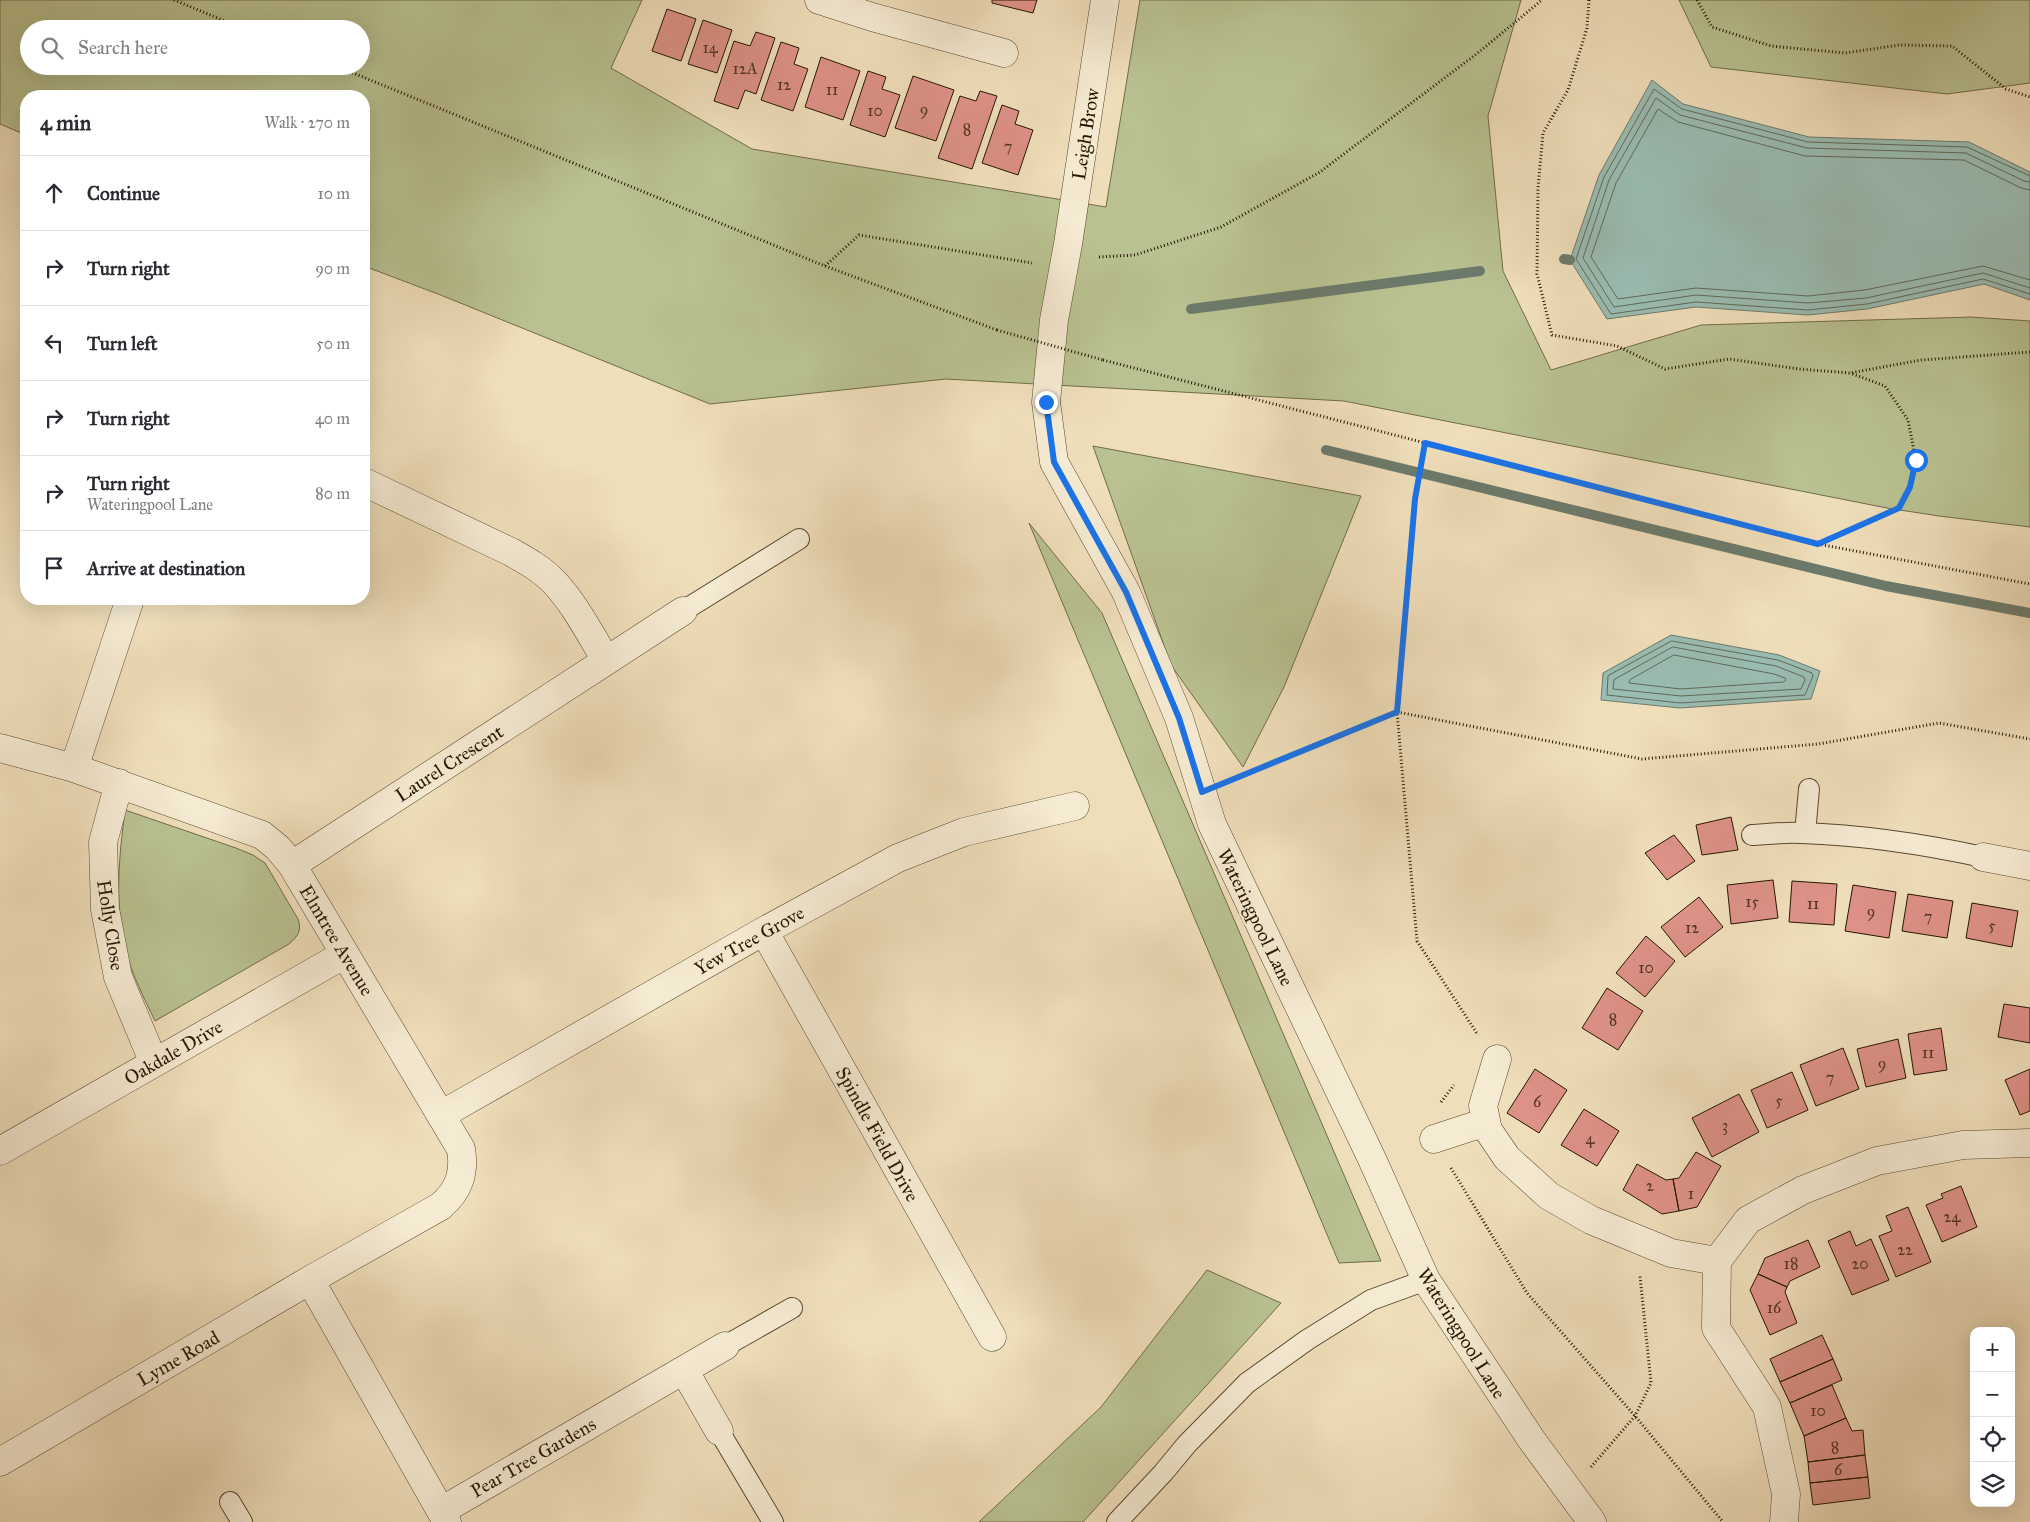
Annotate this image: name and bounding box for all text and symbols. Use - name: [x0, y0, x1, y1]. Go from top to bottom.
- search box: [20, 20, 370, 75]
- icon: search: [38, 34, 66, 62]
- text: Search here: [78, 36, 168, 59]
- house number: 14: [702, 38, 719, 57]
- house number: 12A: [733, 59, 758, 78]
- house number: 12: [777, 75, 791, 94]
- house number: 11: [826, 80, 838, 99]
- street label: Leigh Brow: [1067, 86, 1105, 182]
- house number: 9: [920, 100, 928, 119]
- house number: 10: [867, 101, 883, 120]
- text: 4 min: [40, 110, 91, 136]
- text: Walk · 270 m: [264, 113, 350, 132]
- house number: 8: [963, 120, 971, 139]
- house number: 7: [1004, 137, 1012, 156]
- icon: ahead: [40, 179, 68, 207]
- text: Continue: [87, 182, 160, 205]
- text: 10 m: [318, 184, 350, 203]
- icon: right: [40, 254, 68, 282]
- text: Turn right: [87, 257, 170, 280]
- text: 90 m: [315, 259, 350, 278]
- icon: left: [40, 329, 68, 357]
- text: Turn left: [87, 332, 157, 355]
- text: 50 m: [316, 334, 350, 353]
- route end: [1035, 391, 1058, 414]
- icon: right: [40, 404, 68, 432]
- text: Turn right: [87, 407, 170, 430]
- text: 40 m: [315, 409, 350, 428]
- route start: [1905, 449, 1928, 472]
- text: Turn right: [87, 472, 170, 495]
- icon: right: [40, 479, 68, 507]
- text: 80 m: [315, 484, 350, 503]
- text: Wateringpool Lane: [87, 495, 213, 514]
- icon: arrive: [40, 554, 68, 582]
- text: Arrive at destination: [87, 557, 245, 580]
- street label: Laurel Crescent: [391, 720, 508, 807]
- street label: Wateringpool Lane: [1212, 845, 1299, 990]
- street label: Holly Close: [92, 878, 129, 972]
- street label: Elmtree Avenue: [294, 881, 379, 1000]
- house number: 15: [1745, 892, 1759, 911]
- house number: 11: [1807, 894, 1819, 913]
- street label: Yew Tree Grove: [690, 901, 808, 980]
- house number: 9: [1867, 902, 1875, 921]
- house number: 7: [1924, 907, 1932, 926]
- house number: 5: [1988, 916, 1996, 935]
- house number: 12: [1685, 918, 1699, 937]
- house number: 10: [1638, 958, 1654, 977]
- house number: 8: [1609, 1010, 1617, 1029]
- street label: Oakdale Drive: [120, 1015, 227, 1090]
- house number: 11: [1922, 1043, 1934, 1062]
- house number: 9: [1878, 1054, 1886, 1073]
- street label: Spindle Field Drive: [831, 1063, 924, 1206]
- house number: 7: [1826, 1068, 1834, 1087]
- house number: 5: [1775, 1091, 1783, 1110]
- house number: 6: [1533, 1092, 1542, 1111]
- house number: 3: [1722, 1116, 1728, 1135]
- house number: 4: [1586, 1129, 1596, 1148]
- house number: 2: [1646, 1176, 1654, 1195]
- house number: 1: [1688, 1184, 1694, 1203]
- house number: 24: [1944, 1207, 1961, 1226]
- house number: 22: [1897, 1240, 1913, 1259]
- house number: 18: [1784, 1254, 1798, 1273]
- house number: 20: [1851, 1254, 1869, 1273]
- street label: Wateringpool Lane: [1411, 1264, 1511, 1403]
- house number: 16: [1767, 1298, 1782, 1317]
- street label: Lyme Road: [133, 1325, 224, 1391]
- map controls: [1970, 1327, 2015, 1507]
- button: +: [1970, 1327, 2015, 1372]
- button: −: [1970, 1372, 2015, 1417]
- house number: 10: [1810, 1401, 1826, 1420]
- street label: Pear Tree Gardens: [467, 1412, 600, 1503]
- button: locate: [1970, 1417, 2015, 1462]
- house number: 8: [1831, 1438, 1839, 1457]
- house number: 6: [1834, 1460, 1843, 1479]
- button: layers: [1970, 1462, 2015, 1507]

